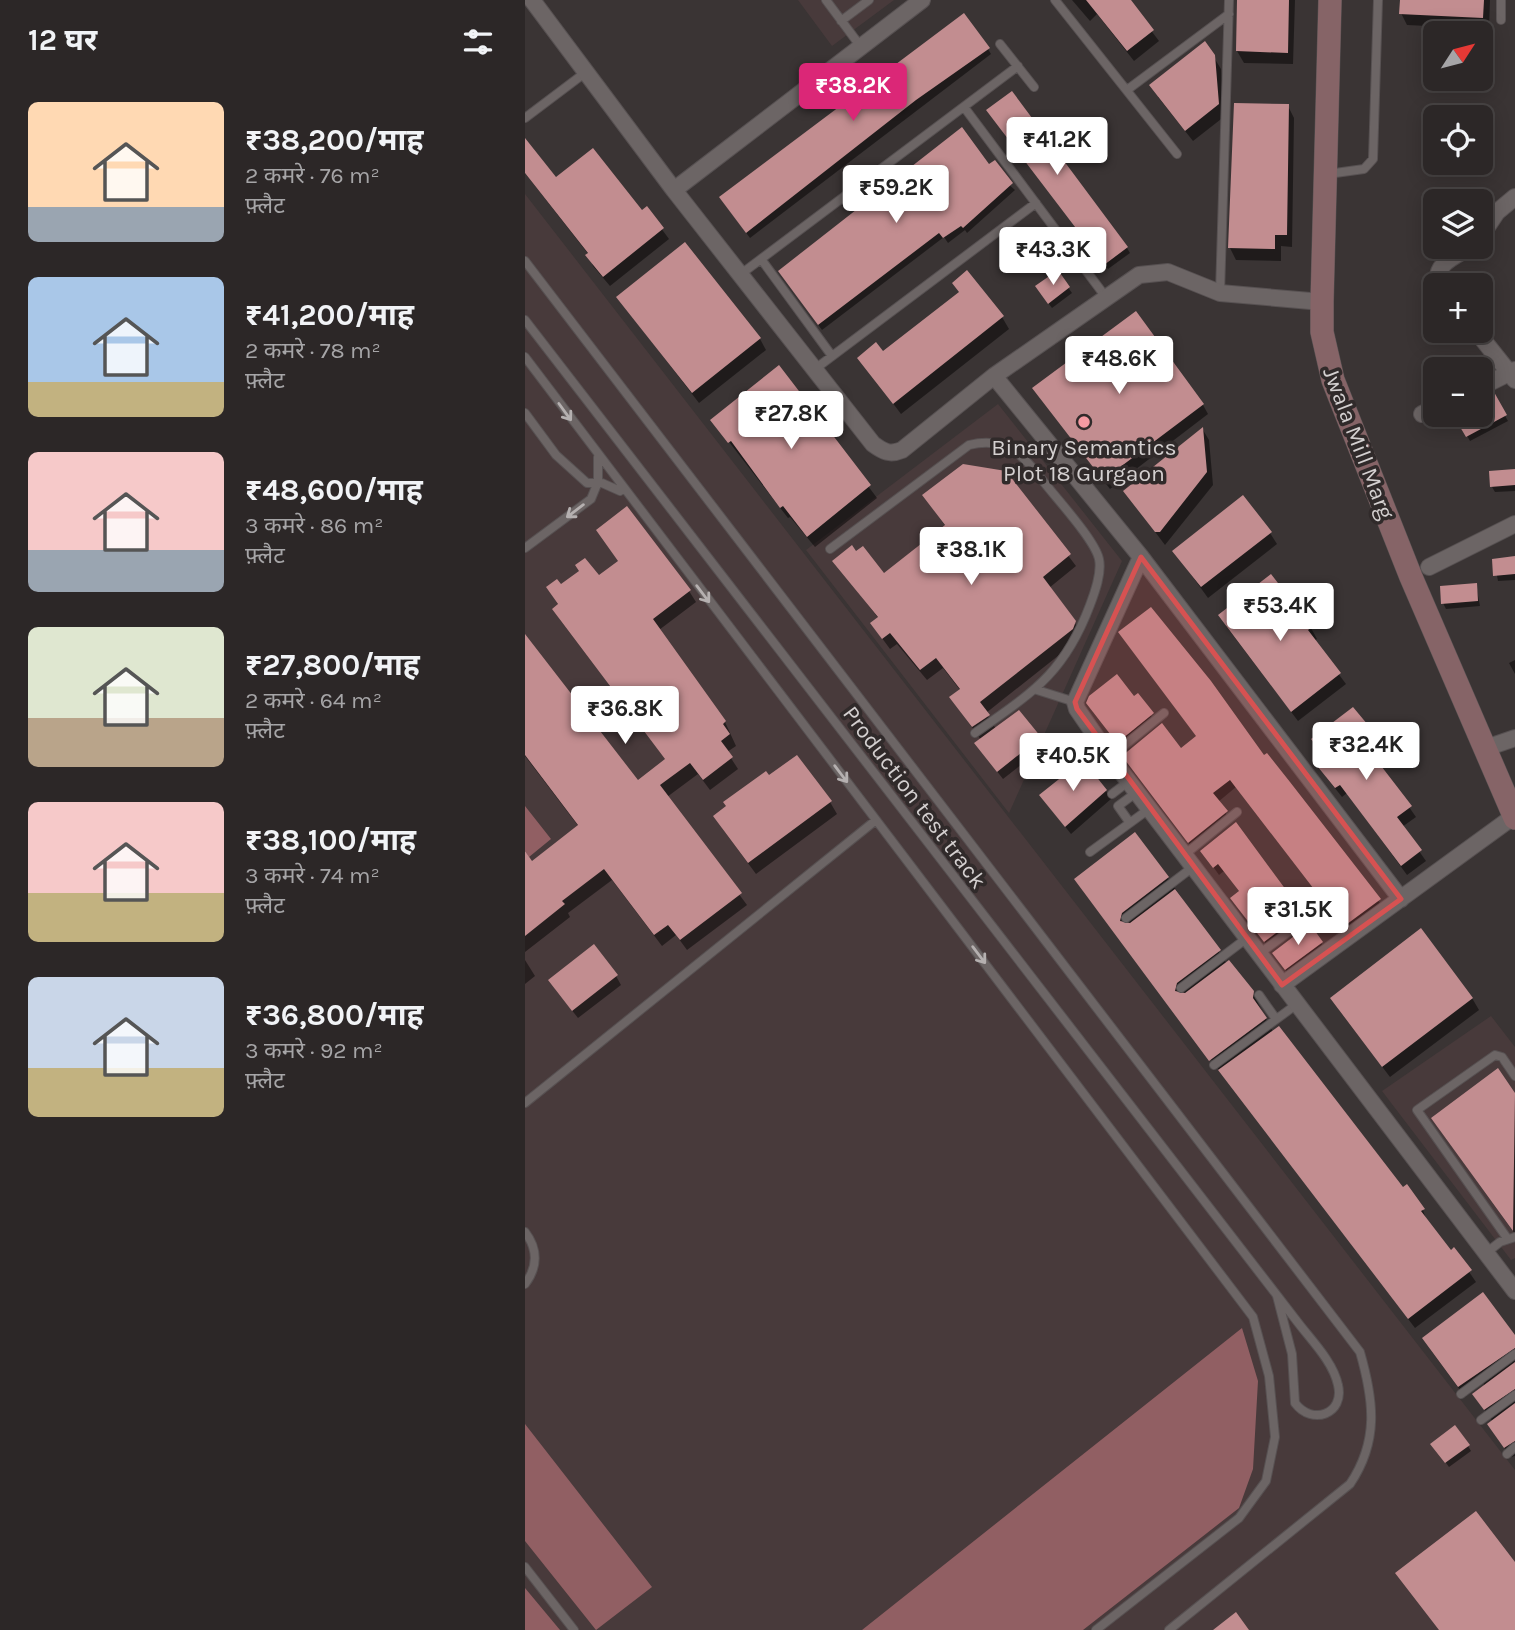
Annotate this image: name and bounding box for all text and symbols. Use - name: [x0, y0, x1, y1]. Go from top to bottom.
- north arrow: [1423, 21, 1493, 91]
- map controls: [1423, 21, 1493, 427]
- text: 12 घर: [28, 22, 97, 58]
- icon: filters: [459, 23, 497, 61]
- pin: ₹38.2K: [796, 64, 910, 123]
- text: ₹38.2K: [815, 72, 891, 99]
- button: locate: [1423, 105, 1493, 175]
- pin: ₹41.2K: [1000, 118, 1114, 177]
- text: ₹38,200/माह: [245, 122, 423, 158]
- text: ₹41.2K: [1023, 126, 1091, 153]
- icon: home: [84, 130, 168, 214]
- text: 2 कमरे · 76 m²: [245, 162, 380, 189]
- pin: ₹59.2K: [839, 166, 953, 225]
- text: ₹59.2K: [859, 174, 933, 201]
- button: layers: [1423, 189, 1493, 259]
- text: फ़्लैट: [245, 192, 285, 219]
- pin: ₹43.3K: [996, 228, 1110, 287]
- text: ₹43.3K: [1015, 236, 1091, 263]
- button: +: [1423, 273, 1493, 343]
- text: ₹41,200/माह: [245, 297, 414, 333]
- icon: home: [84, 305, 168, 389]
- pin: ₹48.6K: [1062, 336, 1176, 396]
- text: 2 कमरे · 78 m²: [245, 337, 381, 364]
- text: ₹48.6K: [1081, 345, 1157, 372]
- button: −: [1423, 357, 1493, 427]
- street label: Jwala Mill Marg: [1317, 363, 1400, 523]
- text: फ़्लैट: [245, 367, 285, 394]
- pin: ₹27.8K: [734, 392, 848, 451]
- text: ₹27.8K: [754, 400, 828, 427]
- one-way arrow: [558, 403, 573, 421]
- marker: Binary Semantics Plot 18 Gurgaon: [1076, 414, 1092, 430]
- place label: Binary Semantics Plot 18 Gurgaon: [991, 434, 1177, 487]
- text: ₹48,600/माह: [245, 472, 423, 508]
- icon: home: [84, 480, 168, 564]
- one-way arrow: [566, 503, 585, 518]
- text: 3 कमरे · 86 m²: [245, 512, 383, 539]
- pin: ₹38.1K: [914, 528, 1028, 587]
- text: ₹38.1K: [936, 536, 1006, 563]
- text: फ़्लैट: [245, 542, 285, 569]
- one-way arrow: [695, 584, 710, 602]
- pin: ₹53.4K: [1223, 584, 1337, 643]
- text: ₹53.4K: [1243, 592, 1317, 619]
- text: ₹27,800/माह: [245, 647, 420, 683]
- icon: home: [84, 655, 168, 739]
- pin: ₹36.8K: [568, 686, 682, 746]
- text: 2 कमरे · 64 m²: [245, 687, 382, 714]
- text: ₹36.8K: [587, 695, 663, 722]
- street label: Production test track: [837, 701, 992, 894]
- text: फ़्लैट: [245, 717, 285, 744]
- pin: ₹32.4K: [1309, 722, 1423, 782]
- text: ₹32.4K: [1328, 731, 1404, 758]
- pin: ₹40.5K: [1016, 734, 1130, 793]
- text: ₹40.5K: [1036, 742, 1110, 769]
- one-way arrow: [834, 765, 849, 783]
- text: ₹38,100/माह: [245, 822, 416, 858]
- icon: home: [84, 830, 168, 914]
- text: 3 कमरे · 74 m²: [245, 862, 380, 889]
- pin: ₹31.5K: [1241, 888, 1355, 947]
- text: फ़्लैट: [245, 892, 285, 919]
- text: ₹31.5K: [1263, 896, 1333, 923]
- one-way arrow: [972, 945, 987, 964]
- text: ₹36,800/माह: [245, 997, 423, 1033]
- icon: home: [84, 1005, 168, 1089]
- text: 3 कमरे · 92 m²: [245, 1037, 383, 1064]
- text: फ़्लैट: [245, 1067, 285, 1094]

